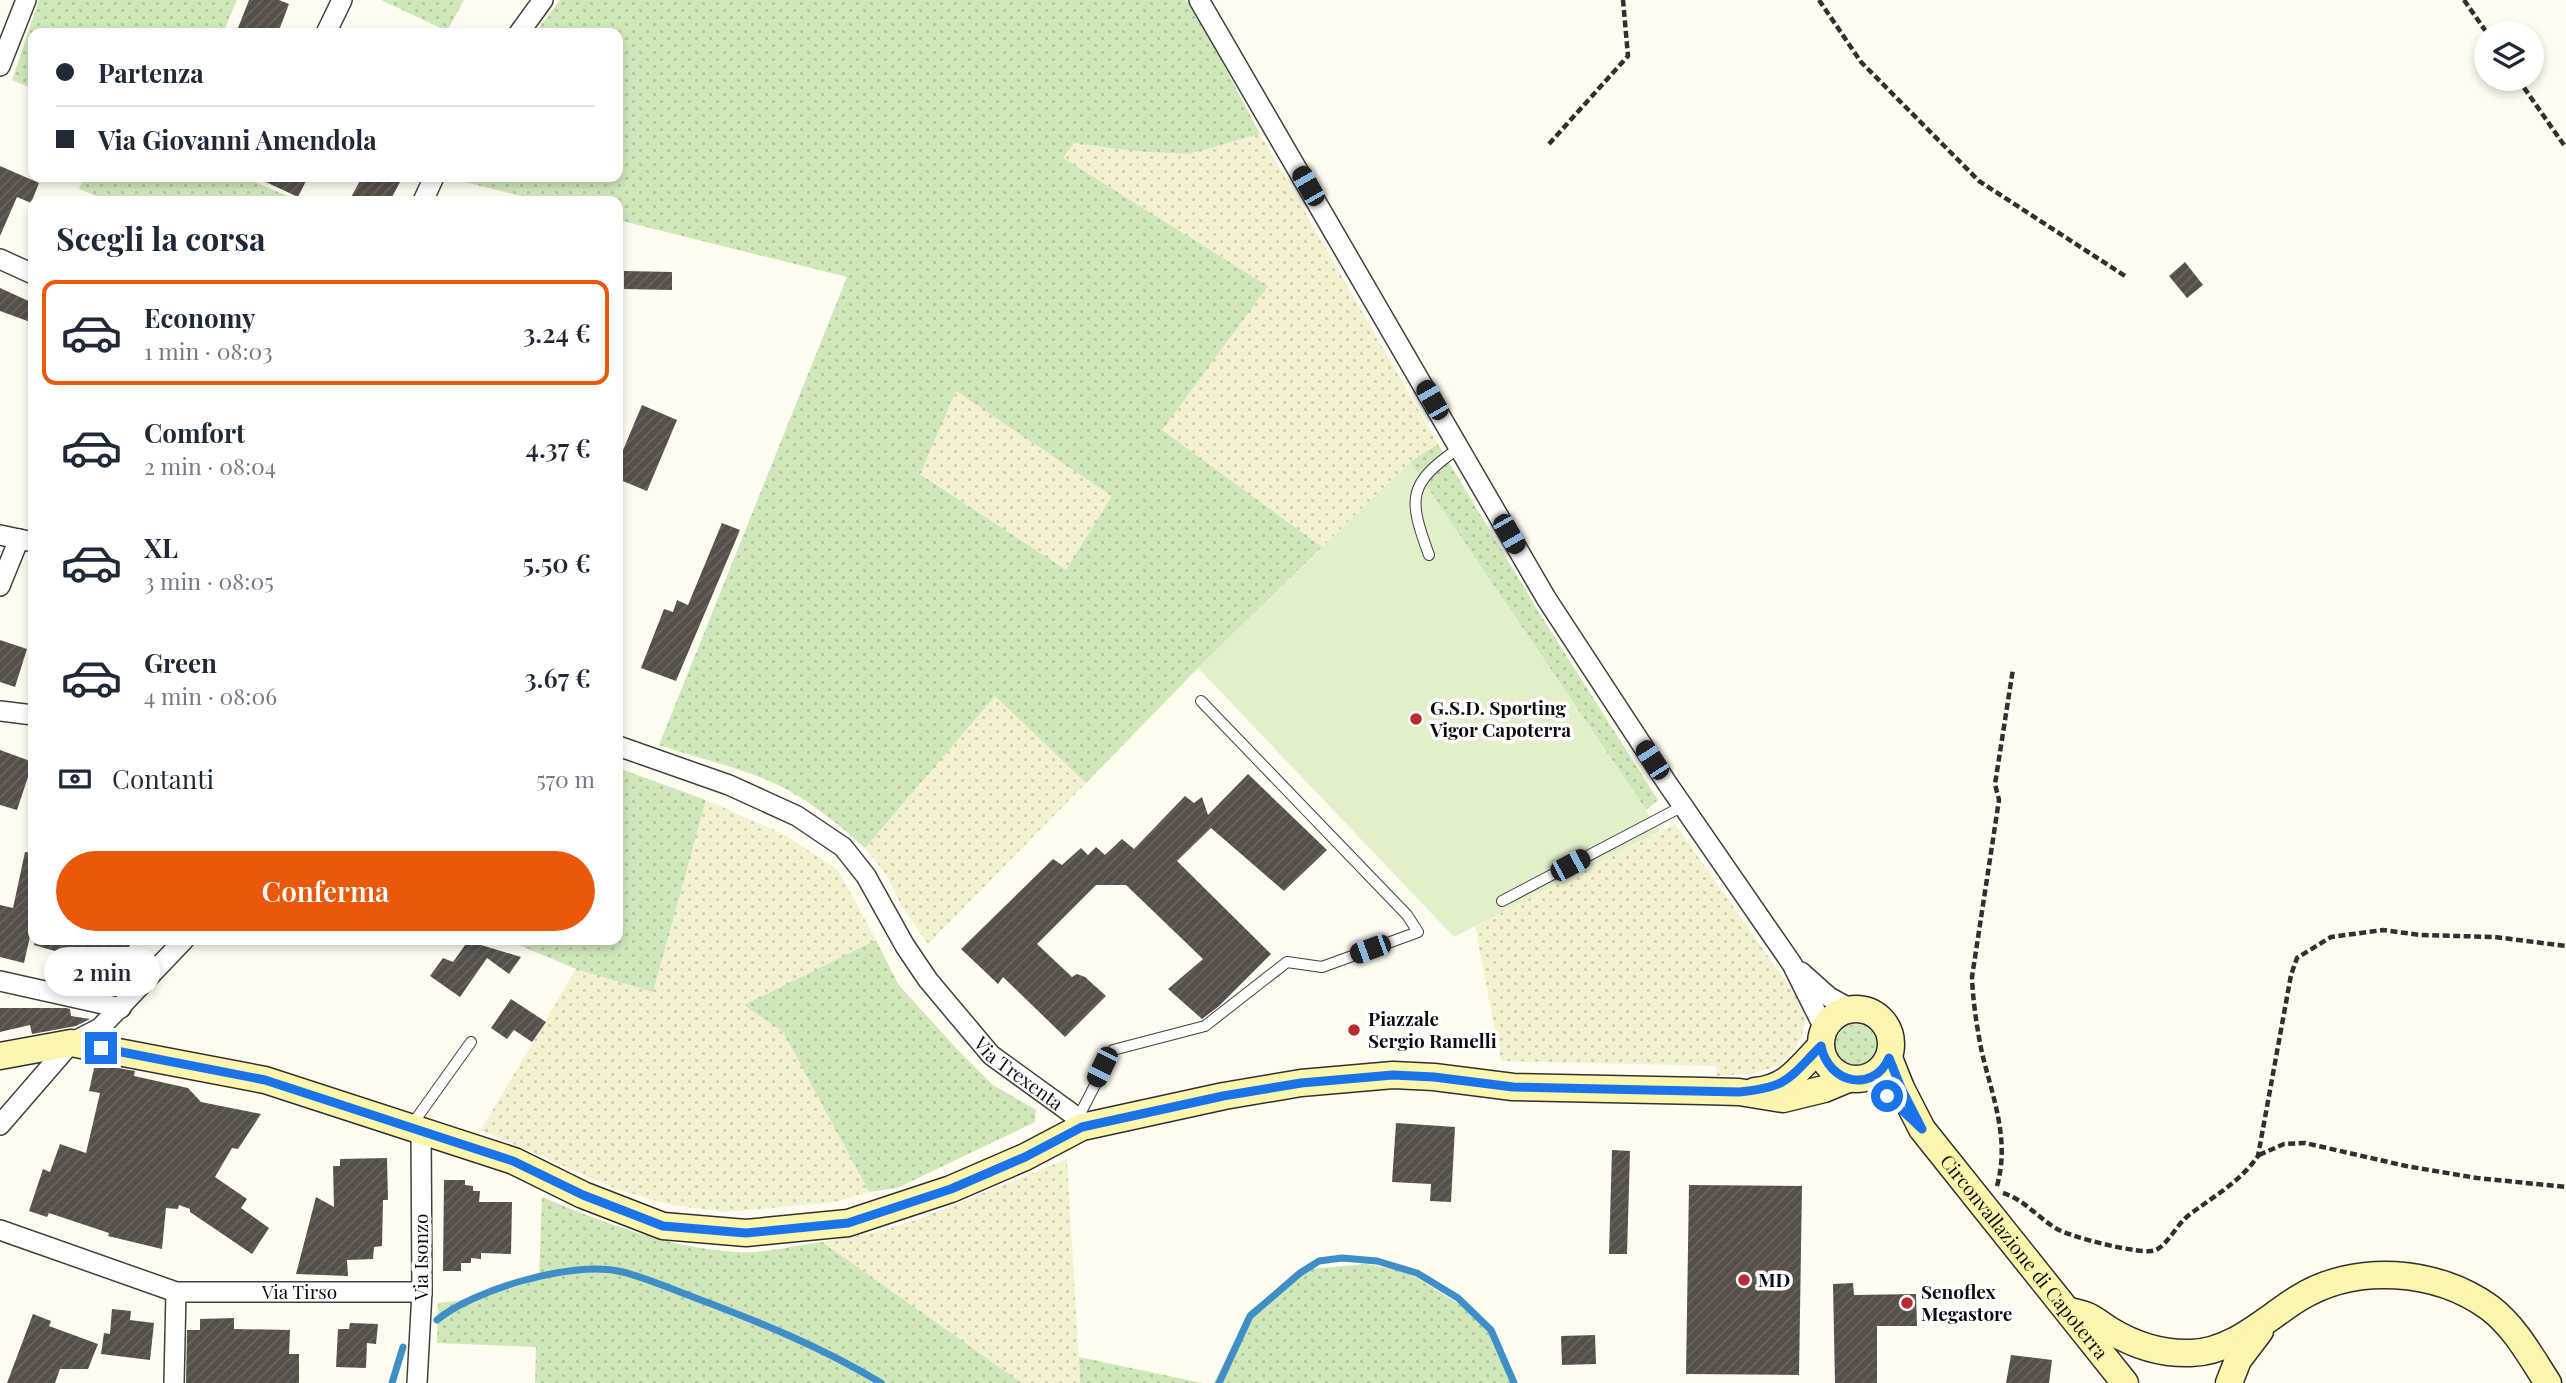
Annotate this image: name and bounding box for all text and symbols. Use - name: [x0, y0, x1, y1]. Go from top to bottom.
- map controls: [2474, 21, 2544, 91]
- button: layers: [2474, 21, 2544, 91]
- text: Partenza: [98, 55, 204, 90]
- text: Via Giovanni Amendola: [98, 122, 377, 157]
- car: [1289, 163, 1328, 209]
- text: Scegli la corsa: [56, 216, 266, 259]
- text: Economy: [144, 300, 255, 335]
- icon: car: [60, 301, 123, 364]
- text: 3.24 €: [523, 315, 591, 350]
- text: 1 min · 08:03: [144, 335, 273, 366]
- car: [1413, 377, 1452, 423]
- text: Comfort: [144, 415, 245, 450]
- icon: car: [60, 416, 123, 479]
- text: 4.37 €: [526, 430, 591, 465]
- text: 2 min · 08:04: [144, 450, 276, 481]
- car: [1490, 511, 1529, 557]
- text: XL: [144, 530, 178, 565]
- icon: car: [60, 531, 123, 594]
- text: 5.50 €: [522, 545, 591, 580]
- text: 3 min · 08:05: [144, 565, 274, 596]
- text: Green: [144, 645, 217, 680]
- icon: car: [60, 646, 123, 709]
- text: 3.67 €: [524, 660, 591, 695]
- text: 4 min · 08:06: [144, 680, 277, 711]
- place label: G.S.D. Sporting Vigor Capoterra: [1429, 694, 1571, 742]
- marker: G.S.D. Sporting Vigor Capoterra: [1408, 711, 1424, 727]
- car: [1632, 737, 1673, 783]
- icon: cash: [56, 760, 94, 798]
- text: Contanti: [112, 761, 214, 796]
- text: 570 m: [536, 763, 595, 794]
- car: [1547, 846, 1594, 884]
- button: Conferma: [56, 851, 595, 931]
- car: [1347, 932, 1394, 966]
- callout: 2 min: [43, 946, 159, 996]
- text: 2 min: [73, 956, 131, 987]
- place label: Piazzale Sergio Ramelli: [1368, 1005, 1497, 1053]
- marker: Piazzale Sergio Ramelli: [1346, 1022, 1362, 1038]
- street label: Via Trexenta: [968, 1030, 1070, 1116]
- route end: [85, 1032, 117, 1064]
- car: [1084, 1044, 1121, 1090]
- route start: [1871, 1080, 1903, 1112]
- street label: Circonvallazione di Capoterra: [1935, 1148, 2115, 1365]
- street label: Via Isonzo: [407, 1213, 433, 1302]
- place label: MD: [1758, 1266, 1790, 1292]
- marker: MD: [1736, 1272, 1752, 1288]
- street label: Via Tirso: [261, 1278, 337, 1304]
- place label: Senoflex Megastore: [1921, 1278, 2012, 1326]
- marker: Senoflex Megastore: [1899, 1295, 1915, 1311]

